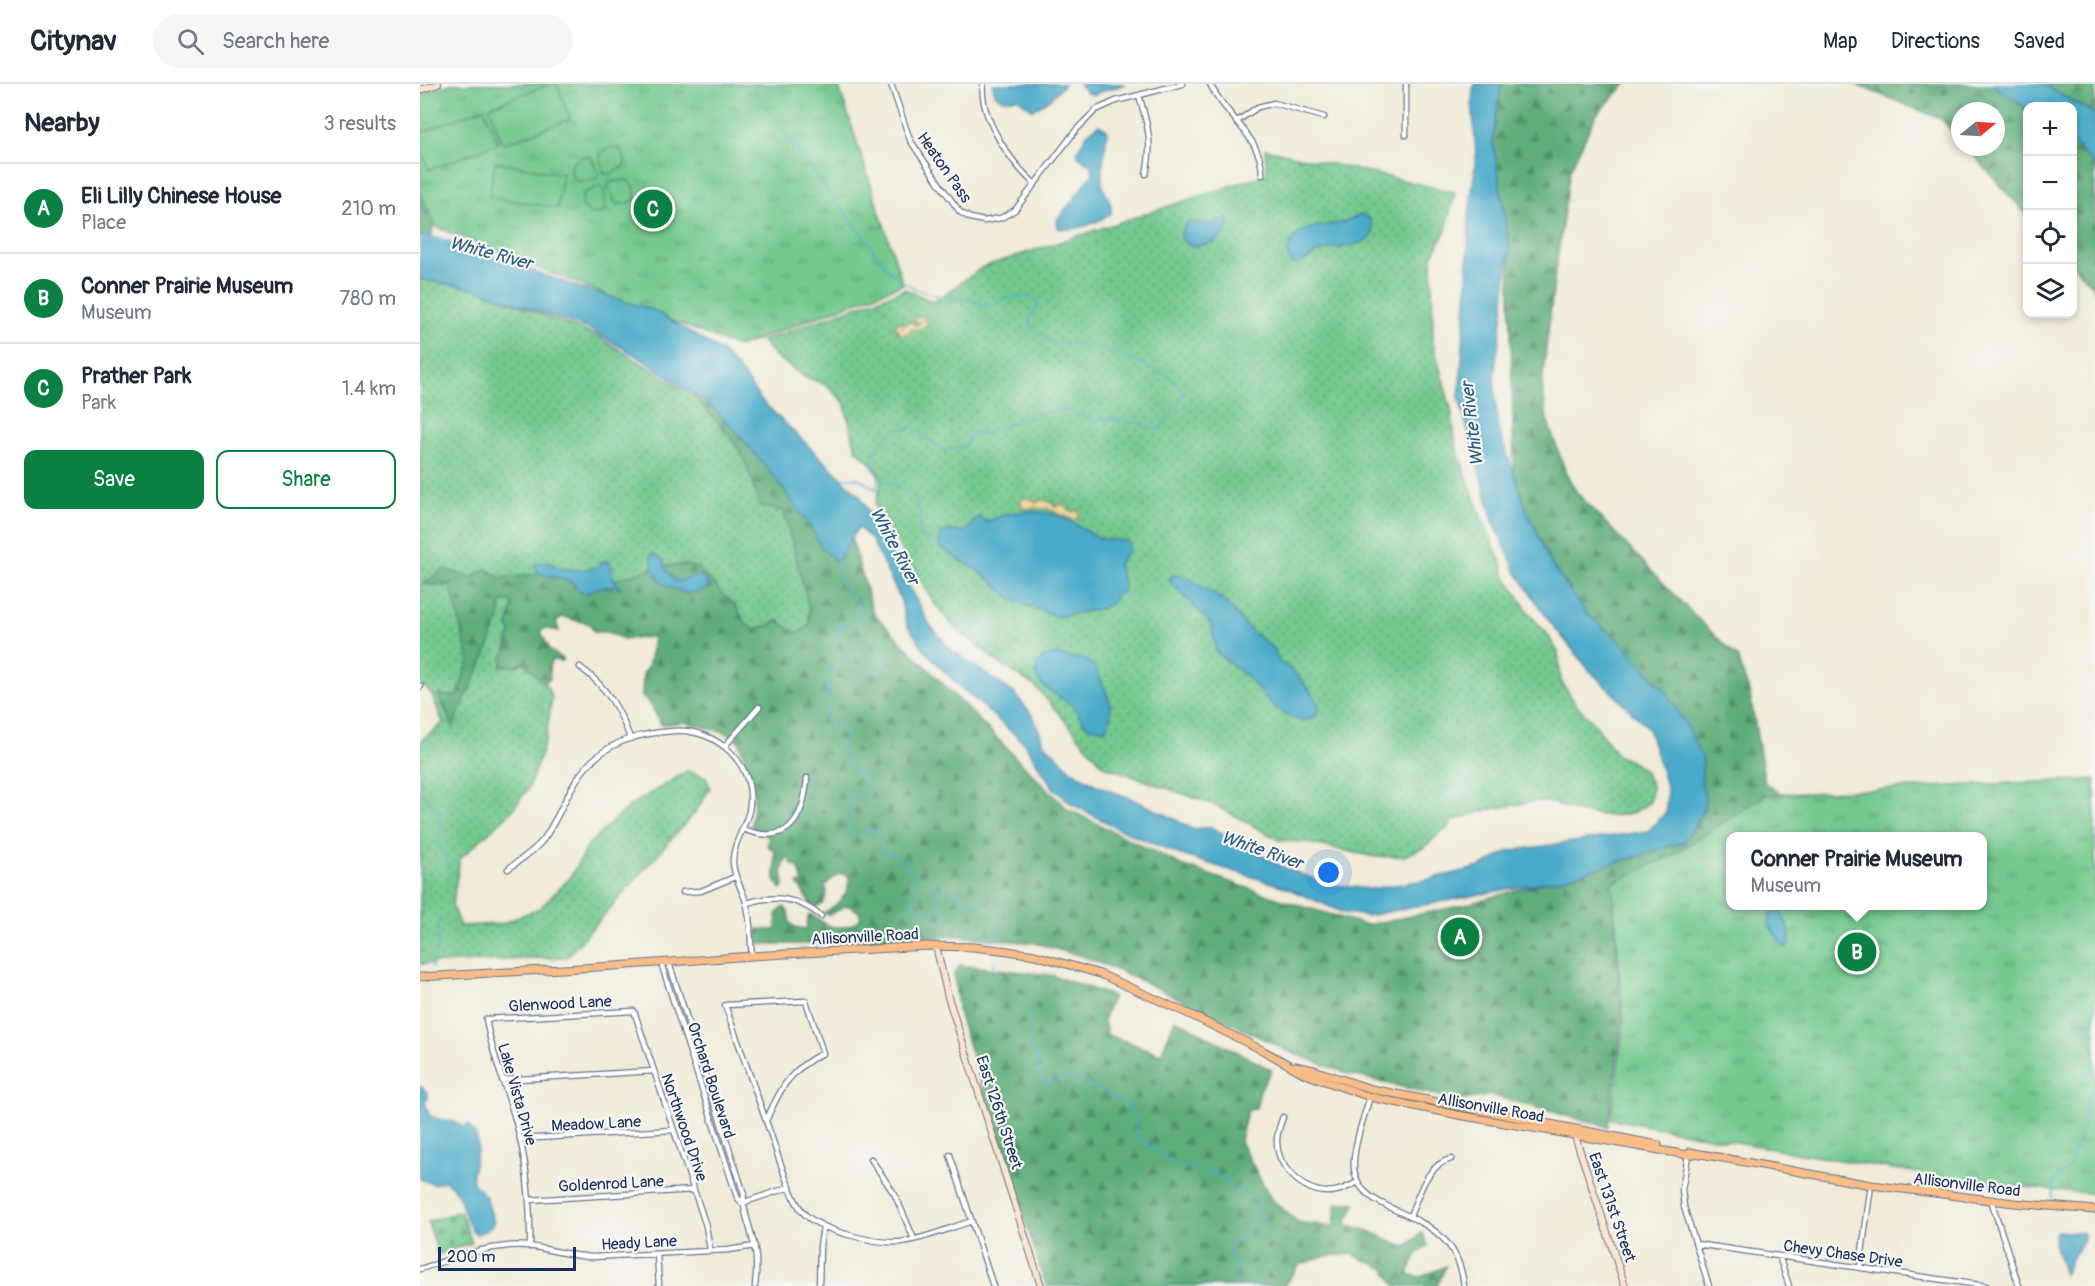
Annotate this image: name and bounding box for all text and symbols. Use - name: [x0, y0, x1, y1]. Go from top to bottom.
- search box: [153, 14, 573, 68]
- text: Citynav: [30, 24, 117, 59]
- icon: search: [174, 25, 207, 58]
- text: Search here: [222, 27, 329, 55]
- text: Map: [1823, 28, 1858, 55]
- text: Directions: [1891, 28, 1980, 55]
- text: Saved: [2013, 28, 2065, 55]
- north arrow: [1951, 102, 2005, 156]
- map controls: [2023, 102, 2077, 318]
- button: +: [2023, 102, 2077, 156]
- text: Nearby: [24, 107, 100, 139]
- text: 3 results: [324, 111, 396, 136]
- street label: Heaton Pass: [913, 128, 976, 207]
- button: −: [2023, 156, 2077, 210]
- text: Eli Lilly Chinese House: [81, 182, 281, 210]
- pin: C: [634, 186, 672, 232]
- text: A: [37, 196, 50, 221]
- text: 210 m: [341, 196, 396, 221]
- text: Place: [81, 210, 126, 235]
- button: locate: [2023, 210, 2077, 264]
- water label: White River: [447, 231, 537, 276]
- button: layers: [2023, 264, 2077, 318]
- text: Conner Prairie Museum: [81, 272, 293, 300]
- text: B: [38, 286, 49, 311]
- text: 780 m: [340, 286, 396, 311]
- text: Museum: [81, 300, 151, 325]
- text: Prather Park: [81, 362, 191, 390]
- text: C: [37, 376, 50, 401]
- text: 1.4 km: [342, 376, 396, 401]
- water label: White River: [1456, 378, 1489, 467]
- text: Park: [81, 390, 116, 415]
- button: Save: [24, 450, 204, 509]
- button: Share: [216, 450, 396, 509]
- water label: White River: [864, 503, 926, 591]
- water label: White River: [1218, 826, 1308, 876]
- popup: [1726, 832, 1987, 910]
- text: Conner Prairie Museum: [1750, 845, 1963, 873]
- your location: [1314, 858, 1343, 887]
- text: Museum: [1750, 873, 1821, 898]
- pin: A: [1440, 914, 1480, 960]
- street label: Allisonville Road: [811, 924, 919, 950]
- pin: B: [1838, 930, 1876, 974]
- street label: Glenwood Lane: [508, 991, 612, 1017]
- street label: Orchard Boulevard: [683, 1020, 739, 1141]
- street label: Lake Vista Drive: [493, 1041, 541, 1148]
- street label: East 126th Street: [971, 1053, 1027, 1172]
- street label: Northwood Drive: [656, 1071, 712, 1184]
- street label: Allisonville Road: [1436, 1089, 1546, 1127]
- street label: Meadow Lane: [551, 1112, 642, 1136]
- street label: East 131st Street: [1584, 1150, 1640, 1265]
- street label: Allisonville Road: [1912, 1169, 2022, 1201]
- street label: Goldenrod Lane: [558, 1171, 665, 1197]
- street label: Heady Lane: [601, 1231, 678, 1255]
- street label: Chevy Chase Drive: [1782, 1236, 1904, 1272]
- scale bar: [438, 1244, 576, 1272]
- text: 200 m: [447, 1247, 495, 1267]

